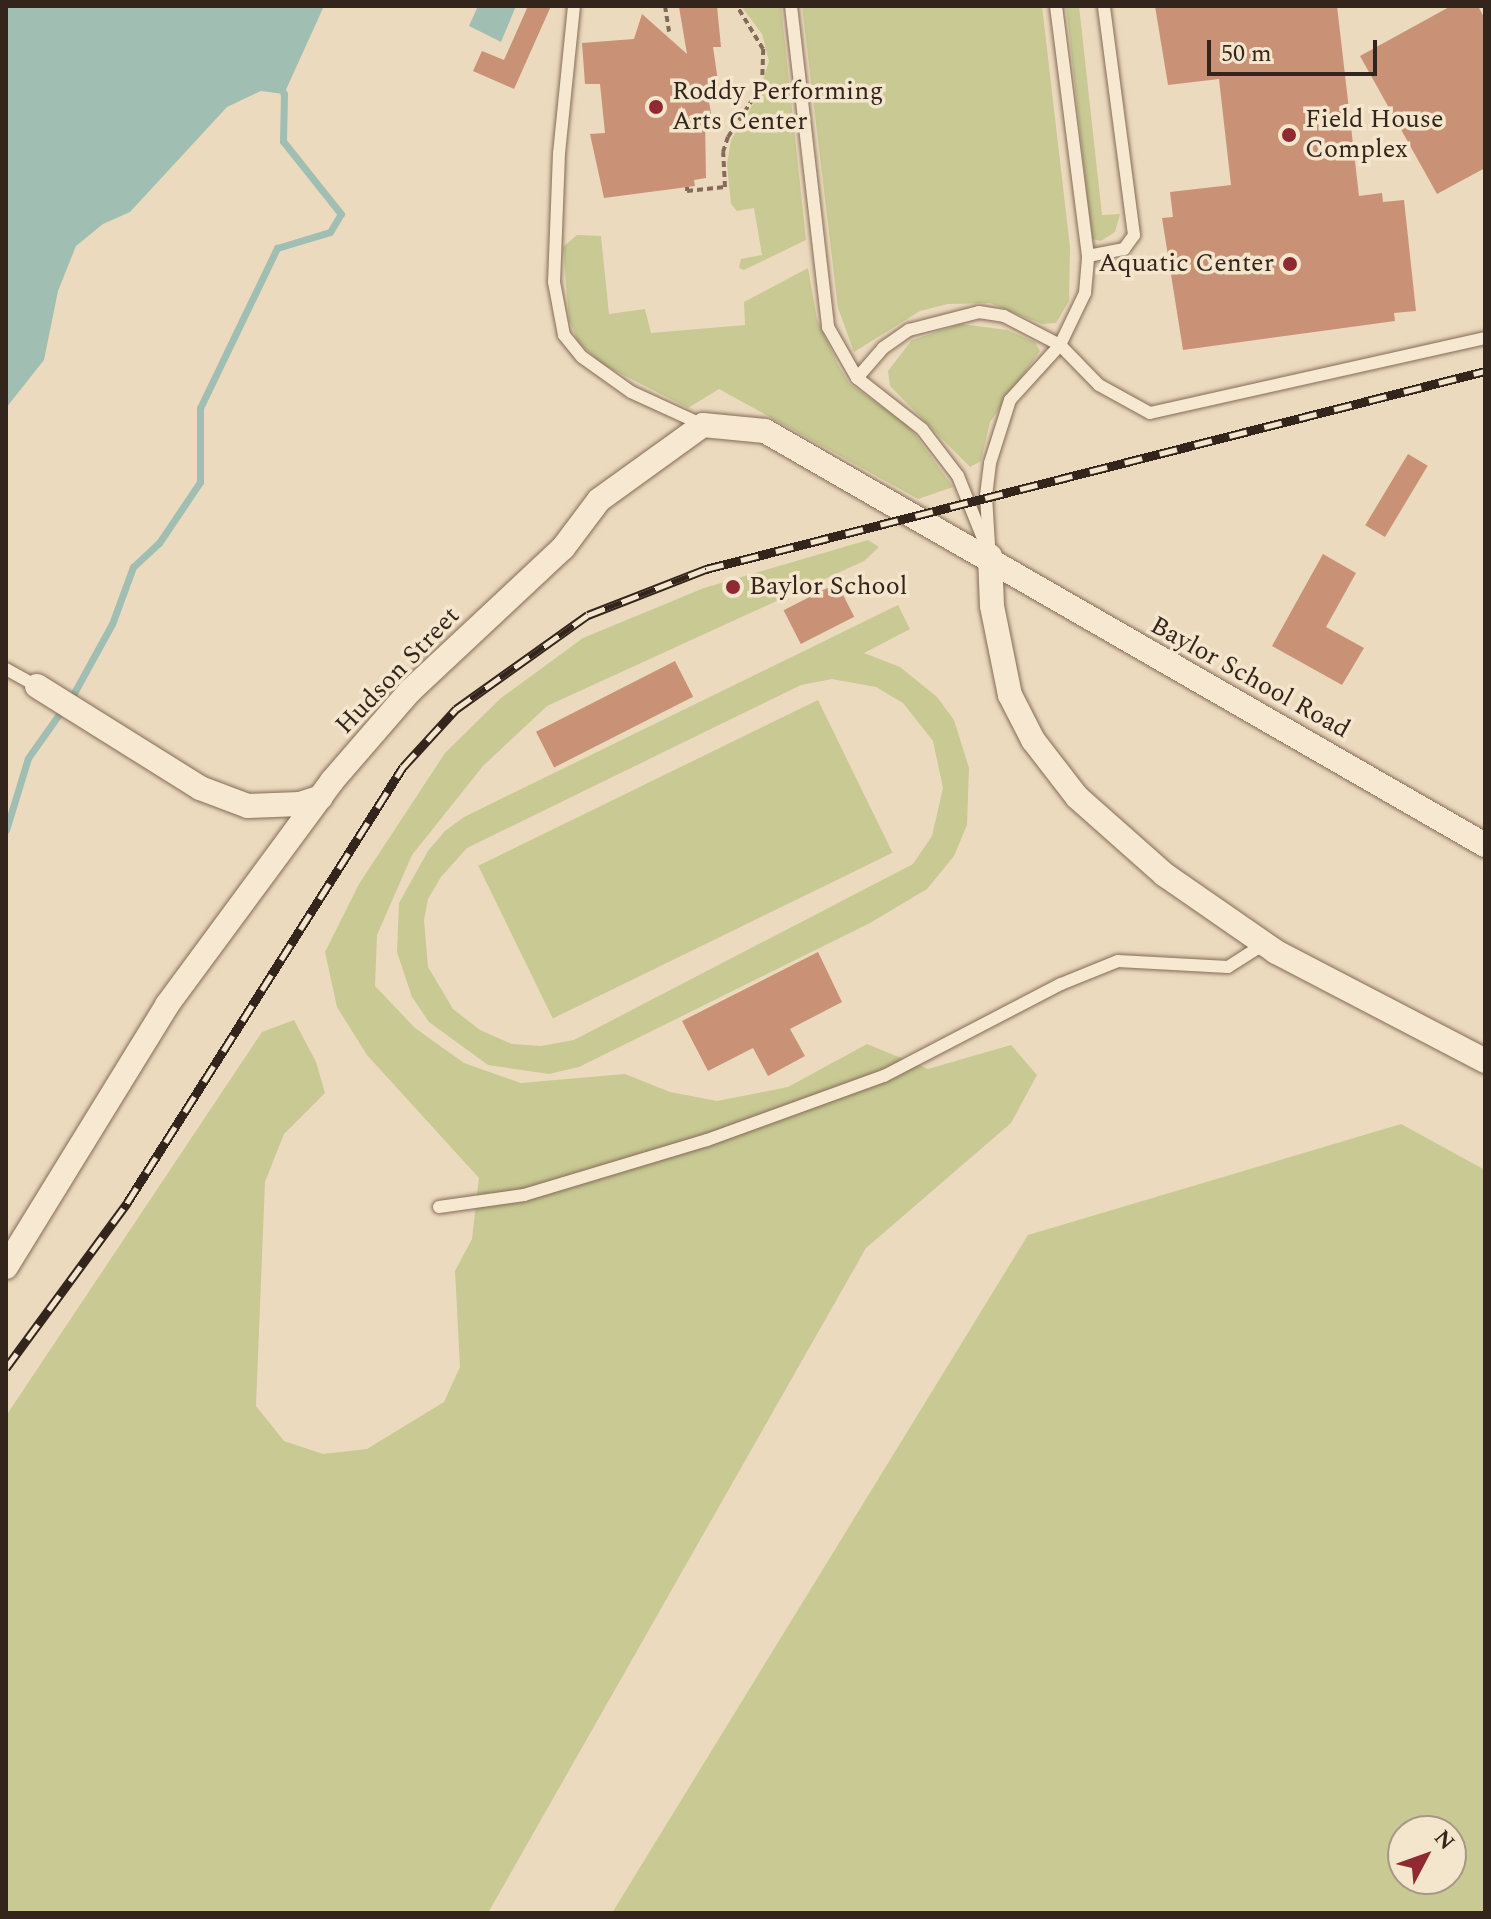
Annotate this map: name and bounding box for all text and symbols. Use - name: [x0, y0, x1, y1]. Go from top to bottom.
- scale bar: [1211, 24, 1381, 74]
- text: 50 m: [1221, 36, 1272, 72]
- place label: Roddy Performing Arts Center: [672, 76, 883, 138]
- marker: Roddy Performing Arts Center: [647, 98, 665, 116]
- place label: Field House Complex: [1305, 104, 1444, 166]
- marker: Field House Complex: [1280, 126, 1298, 144]
- place label: Aquatic Center: [1098, 248, 1274, 280]
- marker: Aquatic Center: [1281, 255, 1299, 273]
- place label: Baylor School: [749, 571, 907, 603]
- marker: Baylor School: [724, 578, 742, 596]
- street label: Hudson Street: [329, 601, 467, 741]
- street label: Baylor School Road: [1145, 610, 1355, 746]
- north arrow: [1387, 1815, 1467, 1895]
- text: N: [1426, 1823, 1462, 1858]

